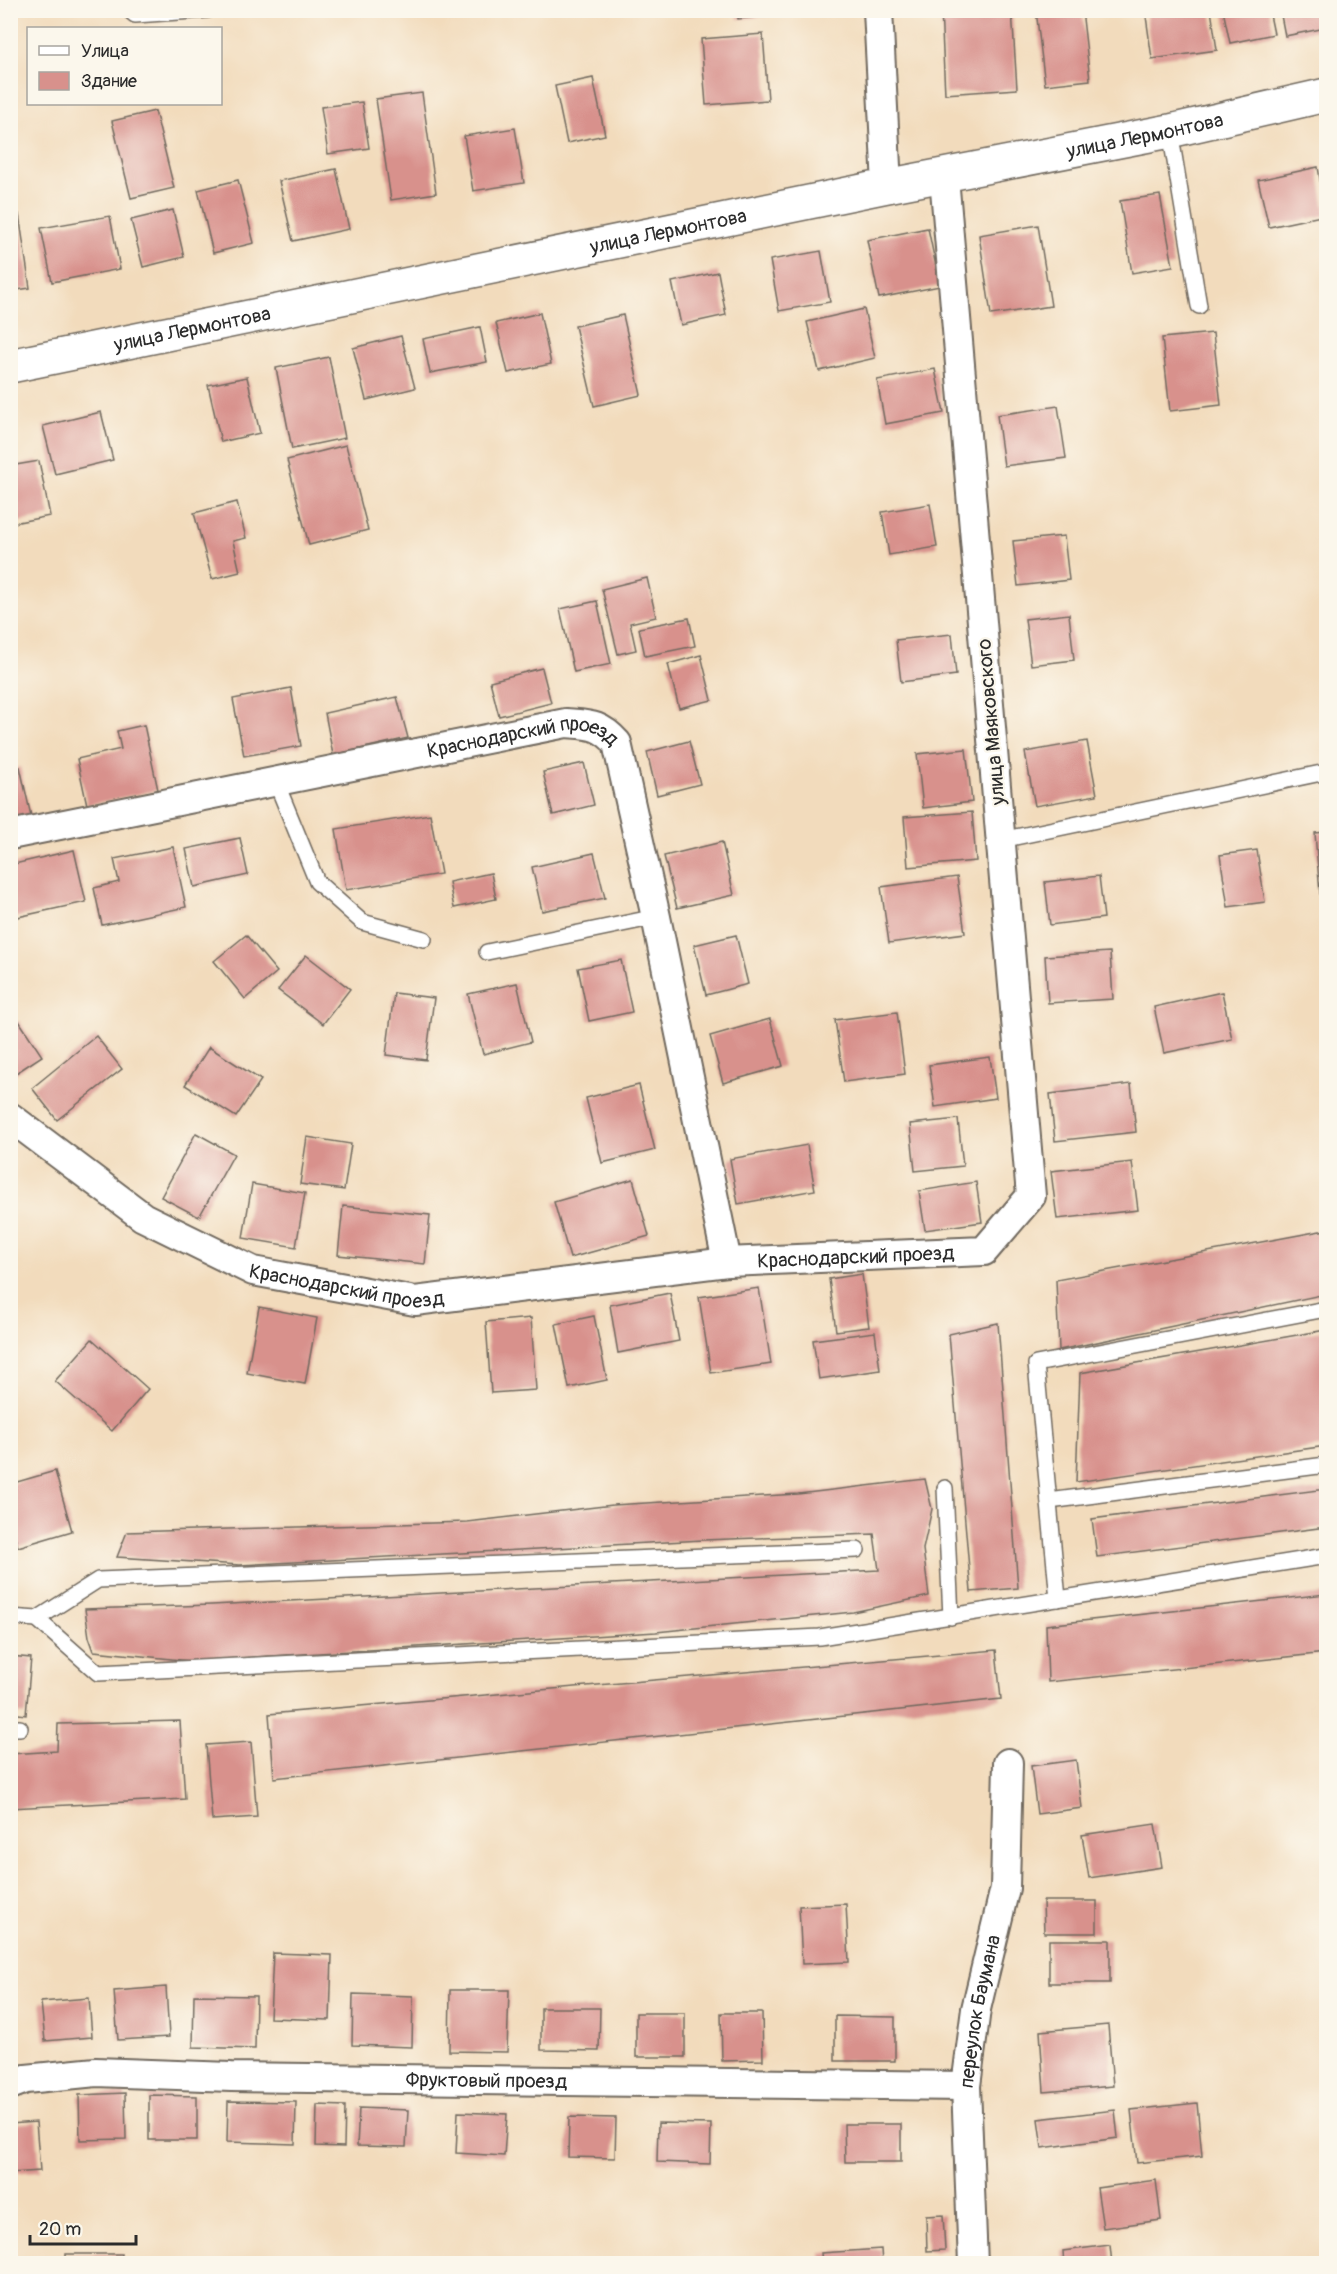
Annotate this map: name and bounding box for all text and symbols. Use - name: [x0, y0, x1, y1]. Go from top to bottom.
- legend: [27, 27, 222, 105]
- text: Улица: [81, 40, 129, 63]
- text: Здание: [81, 70, 137, 93]
- street label: улица Лермонтова: [1063, 107, 1226, 164]
- street label: улица Лермонтова: [587, 203, 749, 259]
- street label: улица Лермонтова: [111, 300, 273, 357]
- street label: улица Маяковского: [971, 638, 1011, 807]
- street label: Краснодарский проезд: [425, 710, 625, 763]
- street label: Краснодарский проезд: [757, 1240, 955, 1273]
- street label: Краснодарский проезд: [247, 1258, 445, 1314]
- street label: переулок Баумана: [953, 1932, 1006, 2090]
- street label: Фруктовый проезд: [406, 2067, 567, 2094]
- scale bar: [30, 2208, 136, 2246]
- text: 20 m: [39, 2218, 81, 2241]

